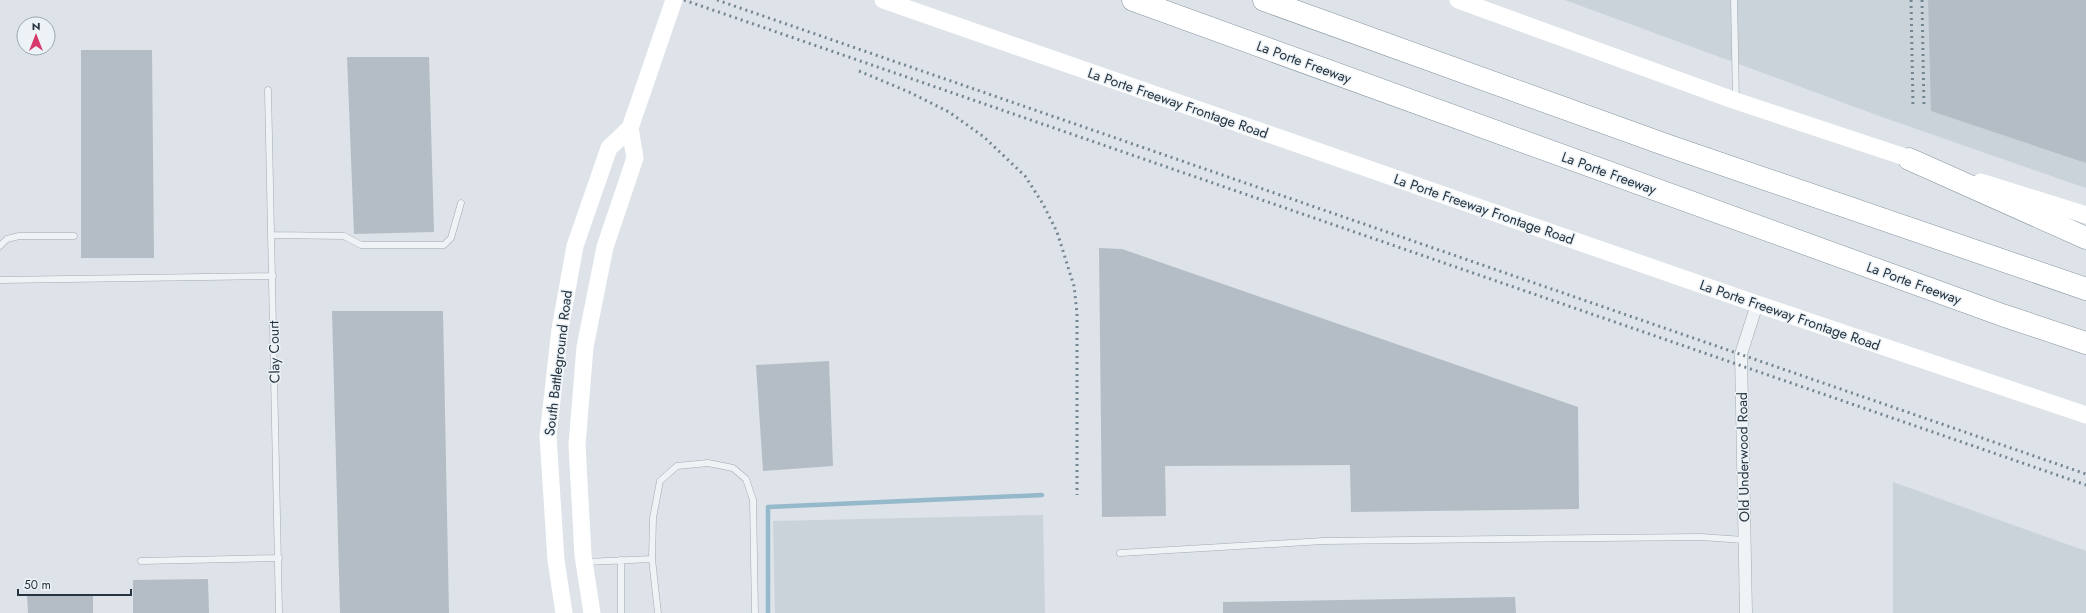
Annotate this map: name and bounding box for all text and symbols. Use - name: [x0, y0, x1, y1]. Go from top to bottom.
- north arrow: [16, 16, 56, 56]
- text: N: [32, 18, 40, 34]
- street label: La Porte Freeway: [1254, 36, 1355, 89]
- street label: La Porte Freeway Frontage Road: [1085, 63, 1271, 143]
- street label: La Porte Freeway: [1559, 147, 1660, 200]
- street label: La Porte Freeway Frontage Road: [1391, 169, 1577, 249]
- street label: La Porte Freeway: [1864, 257, 1965, 310]
- street label: La Porte Freeway Frontage Road: [1697, 275, 1883, 355]
- street label: South Battleground Road: [539, 289, 577, 437]
- street label: Clay Court: [263, 320, 285, 383]
- street label: Old Underwood Road: [1732, 392, 1754, 522]
- scale bar: [18, 571, 131, 597]
- text: 50 m: [24, 576, 51, 594]

